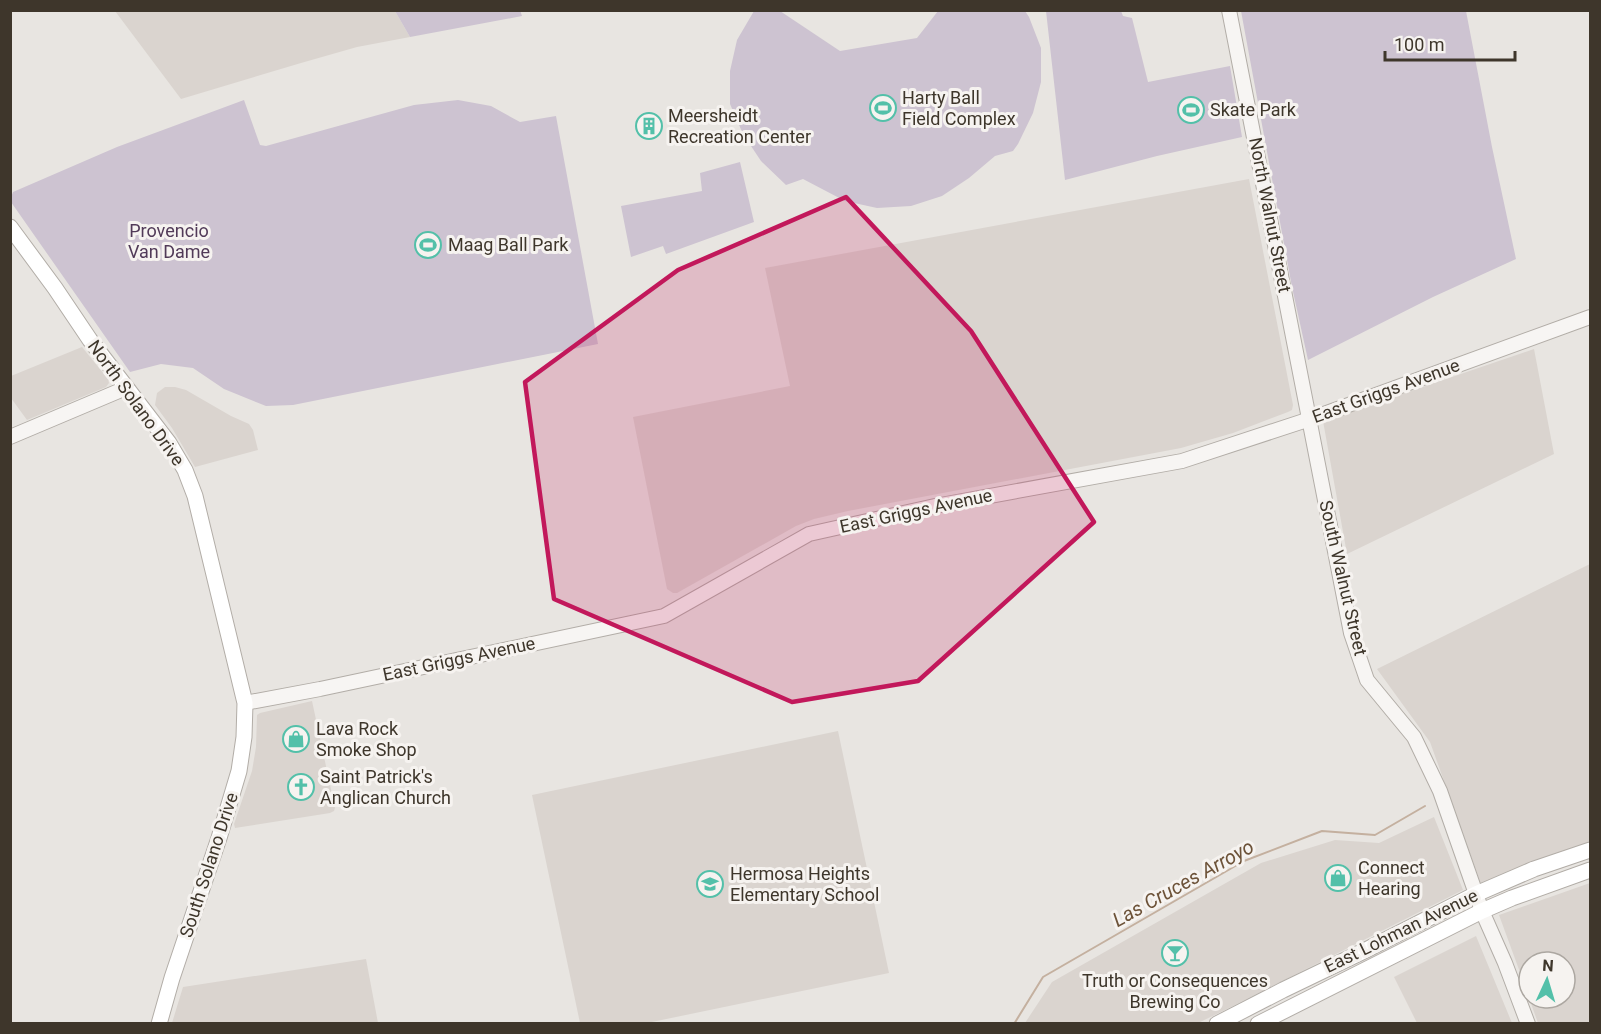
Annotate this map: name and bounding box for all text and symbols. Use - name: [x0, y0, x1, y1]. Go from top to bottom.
- scale bar: [1385, 24, 1516, 62]
- text: 100 m: [1394, 34, 1445, 55]
- place label: Harty Ball Field Complex: [902, 87, 1016, 129]
- sports icon: Harty Ball Field Complex: [868, 93, 898, 123]
- sports icon: Skate Park: [1176, 95, 1206, 125]
- place label: Skate Park: [1210, 99, 1297, 120]
- place label: Meersheidt Recreation Center: [668, 105, 811, 147]
- building icon: Meersheidt Recreation Center: [634, 111, 664, 141]
- street label: North Walnut Street: [1245, 136, 1296, 294]
- park label: Provencio Van Dame: [128, 220, 210, 262]
- sports icon: Maag Ball Park: [413, 230, 443, 260]
- place label: Maag Ball Park: [448, 234, 569, 255]
- street label: North Solano Drive: [84, 336, 189, 470]
- street label: East Griggs Avenue: [1309, 354, 1462, 427]
- street label: East Griggs Avenue: [838, 484, 994, 537]
- street label: South Walnut Street: [1315, 498, 1372, 658]
- street label: East Griggs Avenue: [381, 632, 537, 685]
- place label: Lava Rock Smoke Shop: [316, 718, 417, 760]
- shop icon: Lava Rock Smoke Shop: [281, 724, 311, 754]
- place label: Saint Patrick's Anglican Church: [320, 766, 451, 808]
- church icon: Saint Patrick's Anglican Church: [286, 772, 316, 802]
- street label: South Solano Drive: [175, 790, 242, 940]
- water label: Las Cruces Arroyo: [1108, 834, 1258, 932]
- place label: Connect Hearing: [1358, 857, 1425, 899]
- place label: Hermosa Heights Elementary School: [730, 863, 879, 905]
- shop icon: Connect Hearing: [1323, 863, 1353, 893]
- school or university icon: Hermosa Heights Elementary School: [695, 869, 725, 899]
- street label: East Lohman Avenue: [1321, 884, 1481, 977]
- bar icon: Truth or Consequences Brewing Co: [1160, 938, 1190, 968]
- north arrow: [1517, 950, 1577, 1010]
- text: N: [1542, 956, 1554, 975]
- place label: Truth or Consequences Brewing Co: [1082, 970, 1268, 1012]

